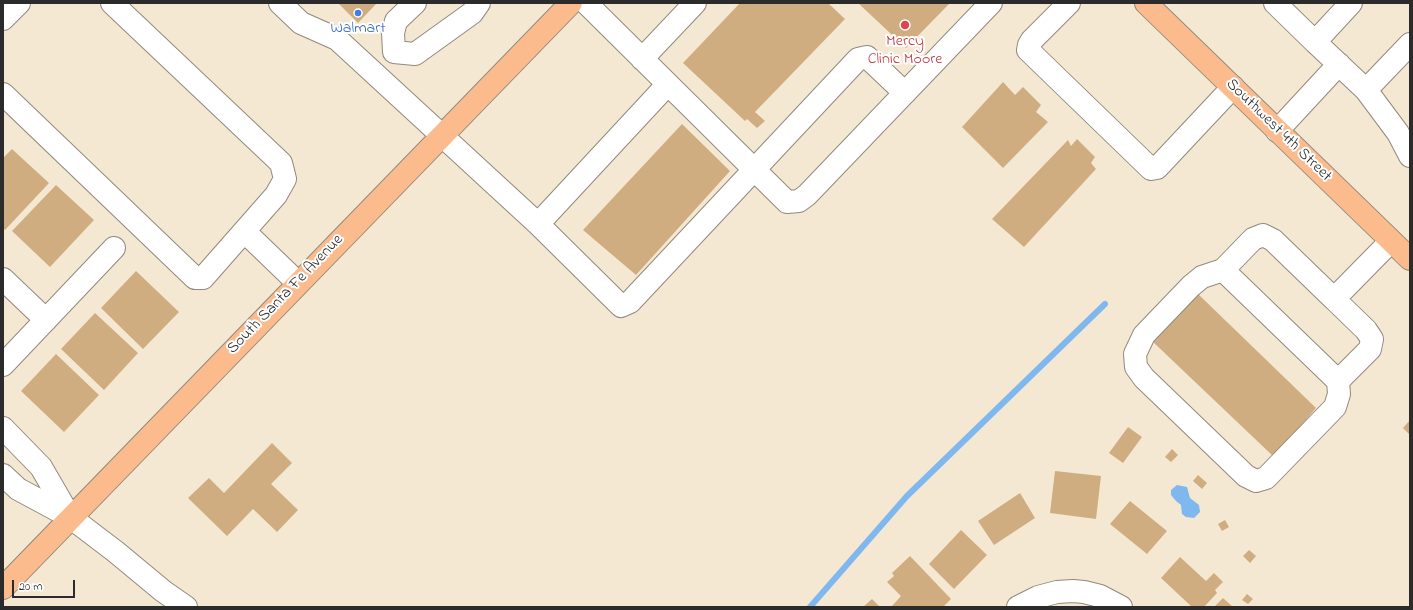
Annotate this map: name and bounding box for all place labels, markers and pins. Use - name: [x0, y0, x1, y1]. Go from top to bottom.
- marker: Walmart: [353, 8, 363, 18]
- place label: Walmart: [330, 19, 386, 39]
- marker: Mercy Clinic Moore: [899, 19, 911, 31]
- place label: Mercy Clinic Moore: [868, 32, 942, 70]

